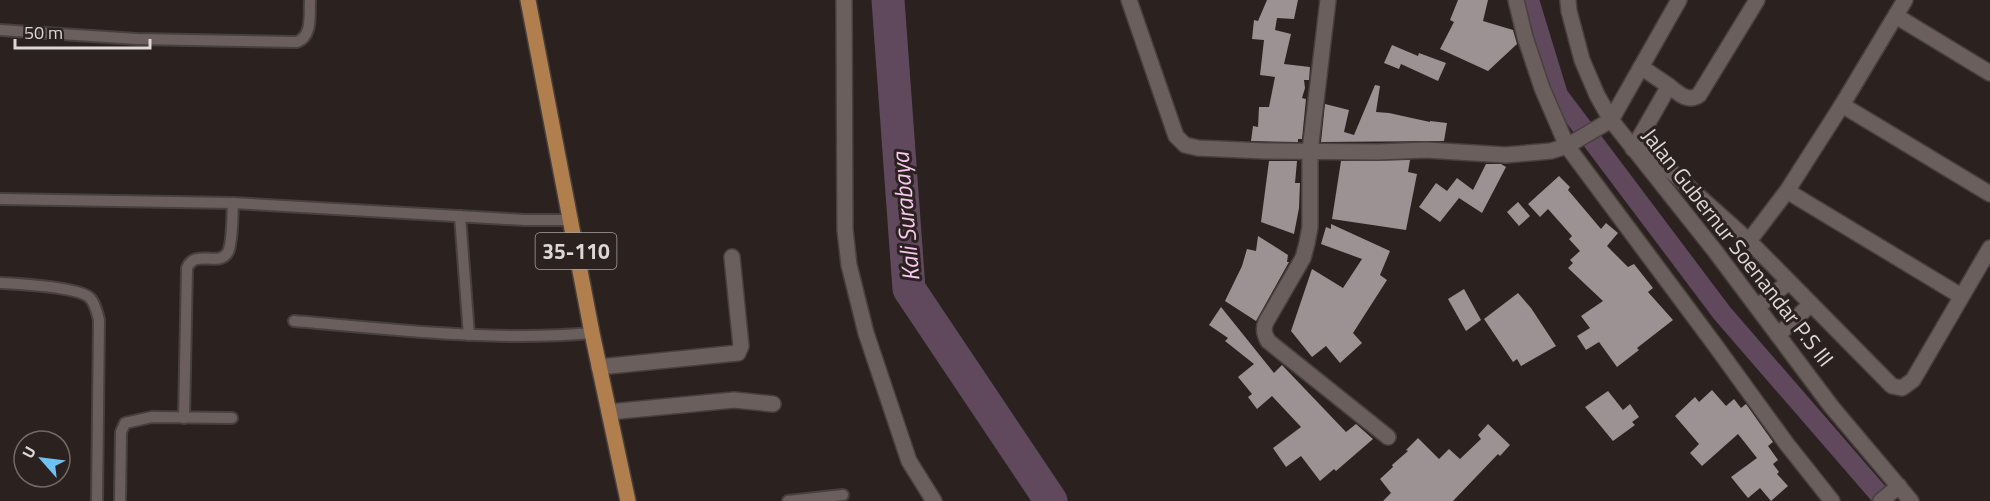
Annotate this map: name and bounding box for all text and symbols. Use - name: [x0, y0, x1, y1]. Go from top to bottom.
- scale bar: [15, 12, 150, 50]
- text: 50 m: [24, 19, 63, 46]
- street label: Jalan Gubernur Soenandar P.S III: [1634, 120, 1842, 374]
- water label: Kali Surabaya: [881, 149, 929, 283]
- road number: 35-110: [536, 233, 616, 269]
- north arrow: [12, 429, 72, 489]
- text: U: [16, 442, 42, 462]

